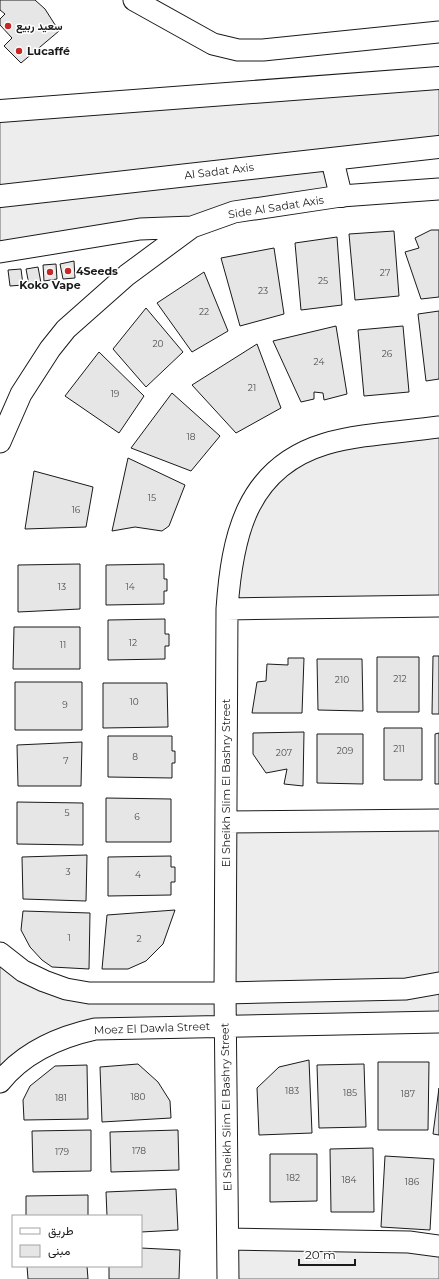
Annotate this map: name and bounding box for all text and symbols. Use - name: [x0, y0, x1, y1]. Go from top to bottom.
- place label: سعيد ربيع: [16, 19, 63, 34]
- marker: سعيد ربيع: [3, 21, 13, 31]
- place label: Lucaffé: [27, 44, 70, 58]
- marker: Lucaffé: [14, 46, 24, 56]
- street label: Al Sadat Axis: [183, 160, 255, 182]
- street label: Side Al Sadat Axis: [227, 192, 325, 221]
- place label: 4Seeds: [76, 264, 118, 278]
- marker: 4Seeds: [63, 266, 73, 276]
- marker: Koko Vape: [45, 267, 55, 277]
- house number: 27: [380, 267, 390, 278]
- house number: 25: [318, 275, 328, 286]
- place label: Koko Vape: [19, 278, 81, 292]
- house number: 23: [258, 285, 268, 296]
- house number: 22: [199, 306, 209, 317]
- house number: 20: [152, 338, 164, 349]
- house number: 26: [382, 348, 393, 359]
- house number: 24: [314, 356, 324, 367]
- house number: 21: [248, 382, 256, 393]
- house number: 19: [111, 388, 120, 399]
- house number: 18: [187, 431, 196, 442]
- house number: 15: [148, 492, 156, 503]
- house number: 16: [72, 504, 81, 515]
- house number: 13: [58, 581, 66, 592]
- house number: 14: [125, 581, 135, 592]
- house number: 12: [129, 637, 137, 648]
- house number: 11: [60, 639, 66, 650]
- house number: 212: [393, 673, 407, 684]
- house number: 210: [335, 674, 349, 685]
- house number: 10: [129, 696, 139, 707]
- street label: El Sheikh Slim El Bashry Street: [219, 698, 233, 867]
- house number: 9: [62, 699, 68, 710]
- house number: 211: [393, 743, 405, 754]
- house number: 209: [337, 745, 354, 756]
- house number: 207: [276, 747, 292, 758]
- house number: 8: [132, 751, 138, 762]
- house number: 7: [63, 755, 69, 766]
- house number: 5: [64, 807, 70, 818]
- house number: 6: [134, 811, 140, 822]
- house number: 3: [65, 866, 71, 877]
- house number: 4: [135, 869, 141, 880]
- house number: 1: [67, 932, 71, 943]
- house number: 2: [136, 933, 142, 944]
- street label: Moez El Dawla Street: [94, 1019, 211, 1037]
- street label: El Sheikh Slim El Bashry Street: [218, 1022, 234, 1191]
- house number: 183: [285, 1085, 299, 1096]
- house number: 185: [343, 1087, 357, 1098]
- house number: 187: [401, 1088, 415, 1099]
- house number: 180: [131, 1091, 146, 1102]
- house number: 181: [55, 1092, 67, 1103]
- house number: 178: [132, 1145, 146, 1156]
- house number: 179: [55, 1146, 70, 1157]
- house number: 182: [286, 1172, 300, 1183]
- house number: 184: [342, 1174, 357, 1185]
- house number: 186: [405, 1176, 420, 1187]
- legend: [12, 1215, 142, 1267]
- text: طريق: [48, 1223, 74, 1239]
- scale bar: [299, 1241, 355, 1267]
- text: مبنى: [48, 1243, 70, 1259]
- text: 20 m: [305, 1247, 336, 1262]

